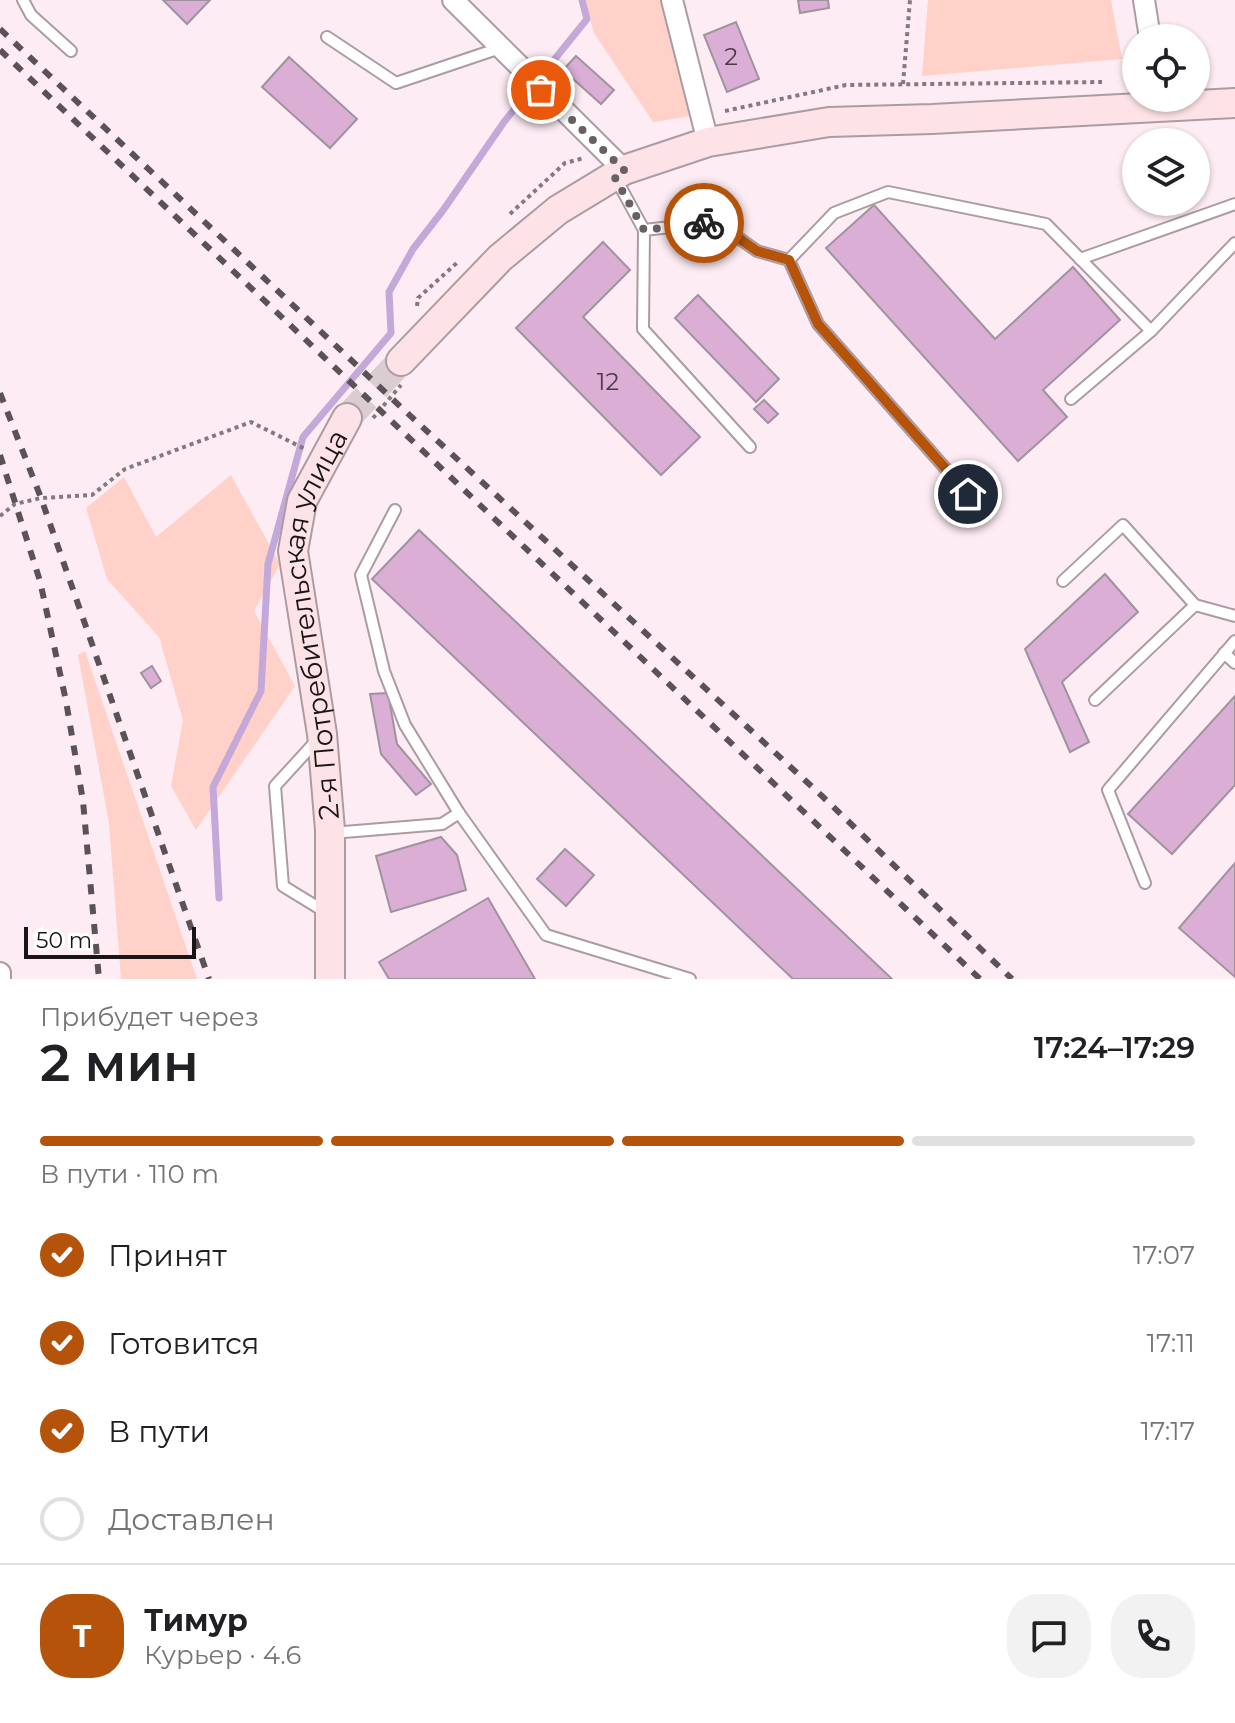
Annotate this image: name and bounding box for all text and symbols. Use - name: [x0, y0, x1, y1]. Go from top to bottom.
- map controls: [1122, 24, 1210, 216]
- button: locate: [1122, 24, 1210, 112]
- house number: 2: [724, 42, 738, 71]
- pin: [507, 56, 575, 124]
- icon: bag: [519, 68, 563, 112]
- button: layers: [1122, 128, 1210, 216]
- courier: [664, 183, 744, 263]
- icon: bike: [682, 201, 726, 245]
- house number: 12: [597, 367, 619, 396]
- street label: 2-я Потребительская улица: [276, 423, 355, 821]
- pin: [934, 460, 1002, 528]
- icon: home: [946, 472, 990, 516]
- scale bar: [24, 923, 196, 959]
- text: 50 m: [36, 927, 92, 954]
- text: Прибудет через: [40, 1001, 259, 1033]
- text: 17:24–17:29: [1034, 1029, 1195, 1066]
- text: 2 мин: [40, 1031, 199, 1094]
- text: В пути · 110 m: [40, 1158, 219, 1190]
- icon: check: [40, 1233, 84, 1277]
- text: Принят: [108, 1237, 227, 1274]
- text: 17:07: [1133, 1239, 1195, 1271]
- icon: check: [40, 1321, 84, 1365]
- text: Готовится: [108, 1325, 260, 1362]
- text: 17:11: [1147, 1327, 1195, 1359]
- icon: check: [40, 1409, 84, 1453]
- text: В пути: [108, 1413, 210, 1450]
- text: 17:17: [1141, 1415, 1195, 1447]
- text: Доставлен: [108, 1501, 275, 1538]
- button: chat: [1007, 1594, 1091, 1678]
- button: phone: [1111, 1594, 1195, 1678]
- text: Тимур: [144, 1602, 248, 1639]
- text: Т: [72, 1618, 92, 1655]
- text: Курьер · 4.6: [144, 1639, 301, 1671]

